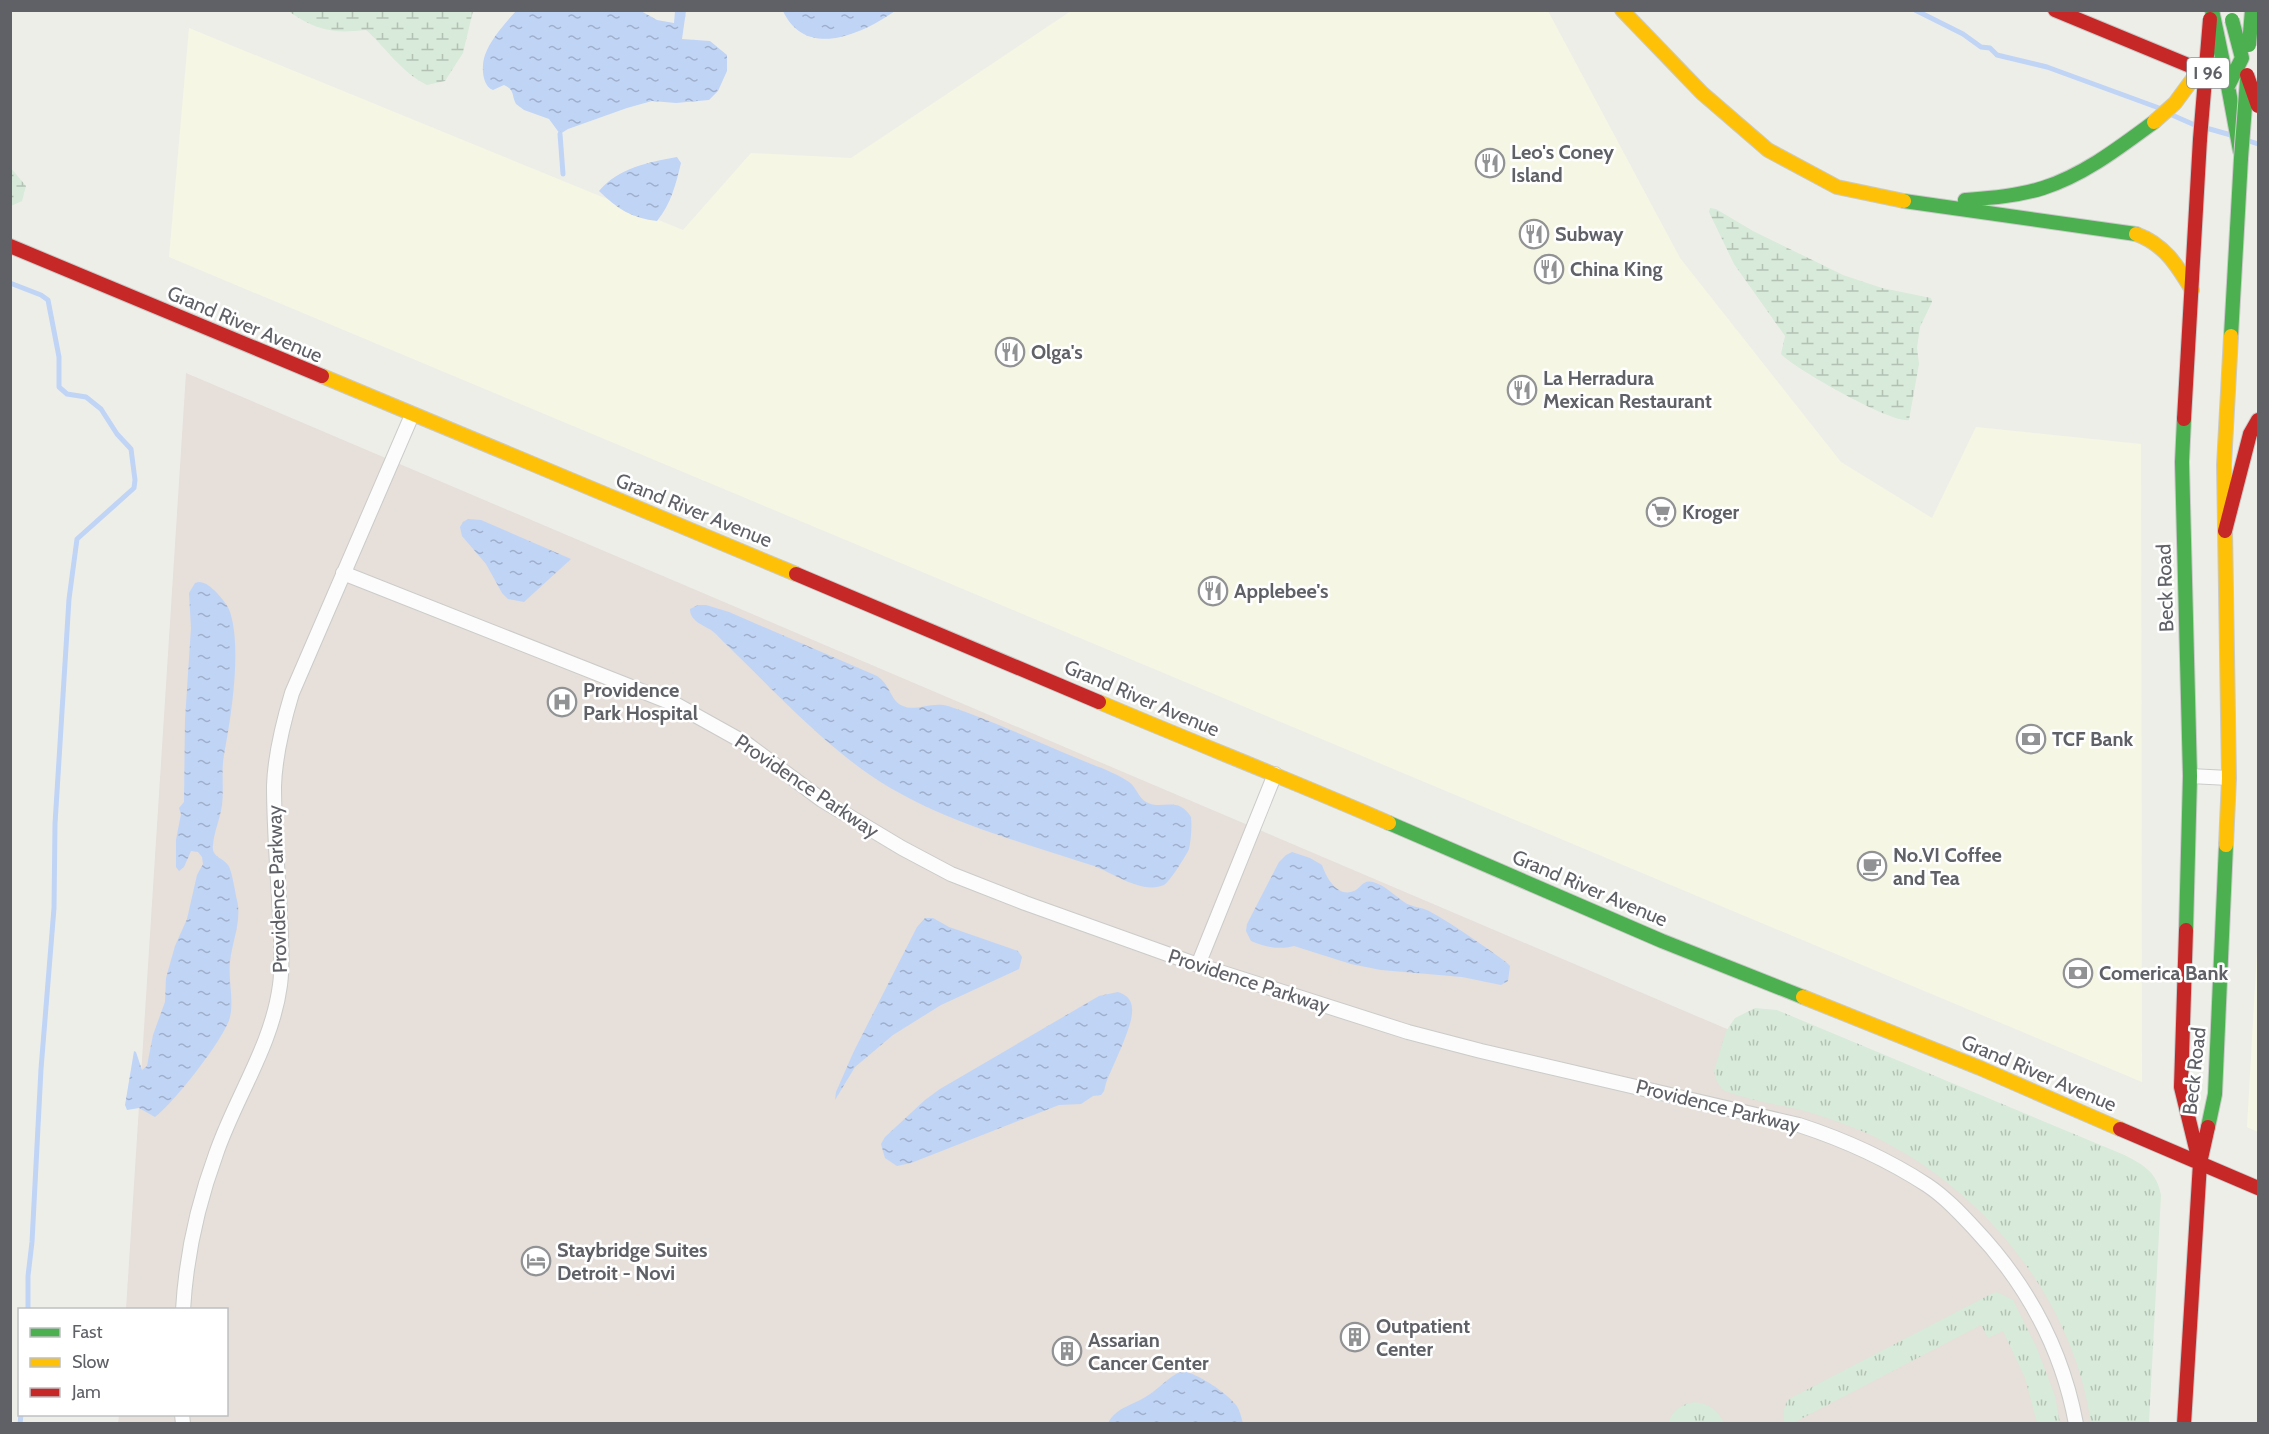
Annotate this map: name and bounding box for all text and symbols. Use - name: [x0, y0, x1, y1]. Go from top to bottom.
- road number: I 96: [2187, 58, 2229, 88]
- place label: Leo's Coney Island: [1511, 140, 1614, 187]
- restaurant icon: Leo's Coney Island: [1474, 147, 1506, 179]
- restaurant icon: Subway: [1518, 218, 1550, 250]
- place label: Subway: [1555, 222, 1624, 246]
- restaurant icon: China King: [1533, 253, 1565, 285]
- place label: China King: [1570, 257, 1662, 281]
- street label: Grand River Avenue: [164, 280, 326, 368]
- restaurant icon: Olga's: [994, 336, 1026, 368]
- place label: Olga's: [1031, 340, 1083, 364]
- place label: La Herradura Mexican Restaurant: [1543, 366, 1712, 413]
- restaurant icon: La Herradura Mexican Restaurant: [1506, 374, 1538, 406]
- street label: Grand River Avenue: [612, 468, 776, 552]
- supermarket icon: Kroger: [1645, 496, 1677, 528]
- place label: Kroger: [1682, 500, 1740, 524]
- street label: Beck Road: [2151, 544, 2179, 632]
- restaurant icon: Applebee's: [1197, 575, 1229, 607]
- place label: Applebee's: [1234, 579, 1328, 603]
- street label: Grand River Avenue: [1061, 654, 1223, 742]
- place label: Providence Park Hospital: [583, 678, 698, 725]
- hospital icon: Providence Park Hospital: [546, 686, 578, 718]
- bank icon: TCF Bank: [2015, 723, 2047, 755]
- place label: TCF Bank: [2052, 727, 2134, 751]
- street label: Providence Parkway: [731, 729, 883, 843]
- street label: Providence Parkway: [262, 805, 292, 973]
- place label: No.VI Coffee and Tea: [1893, 843, 2002, 890]
- street label: Grand River Avenue: [1509, 844, 1671, 932]
- cafe icon: No.VI Coffee and Tea: [1856, 850, 1888, 882]
- street label: Providence Parkway: [1165, 944, 1333, 1018]
- bank icon: Comerica Bank: [2062, 957, 2094, 989]
- place label: Comerica Bank: [2099, 961, 2229, 985]
- street label: Beck Road: [2177, 1026, 2211, 1116]
- street label: Grand River Avenue: [1958, 1029, 2120, 1117]
- street label: Providence Parkway: [1633, 1074, 1803, 1138]
- place label: Staybridge Suites Detroit - Novi: [557, 1238, 707, 1285]
- hotel icon: Staybridge Suites Detroit - Novi: [520, 1245, 552, 1277]
- legend: [18, 1308, 228, 1416]
- place label: Outpatient Center: [1376, 1314, 1470, 1361]
- text: Fast: [72, 1321, 103, 1343]
- building icon: Outpatient Center: [1339, 1321, 1371, 1353]
- place label: Assarian Cancer Center: [1088, 1328, 1209, 1375]
- building icon: Assarian Cancer Center: [1051, 1335, 1083, 1367]
- text: Slow: [72, 1351, 109, 1373]
- text: Jam: [71, 1381, 101, 1403]

